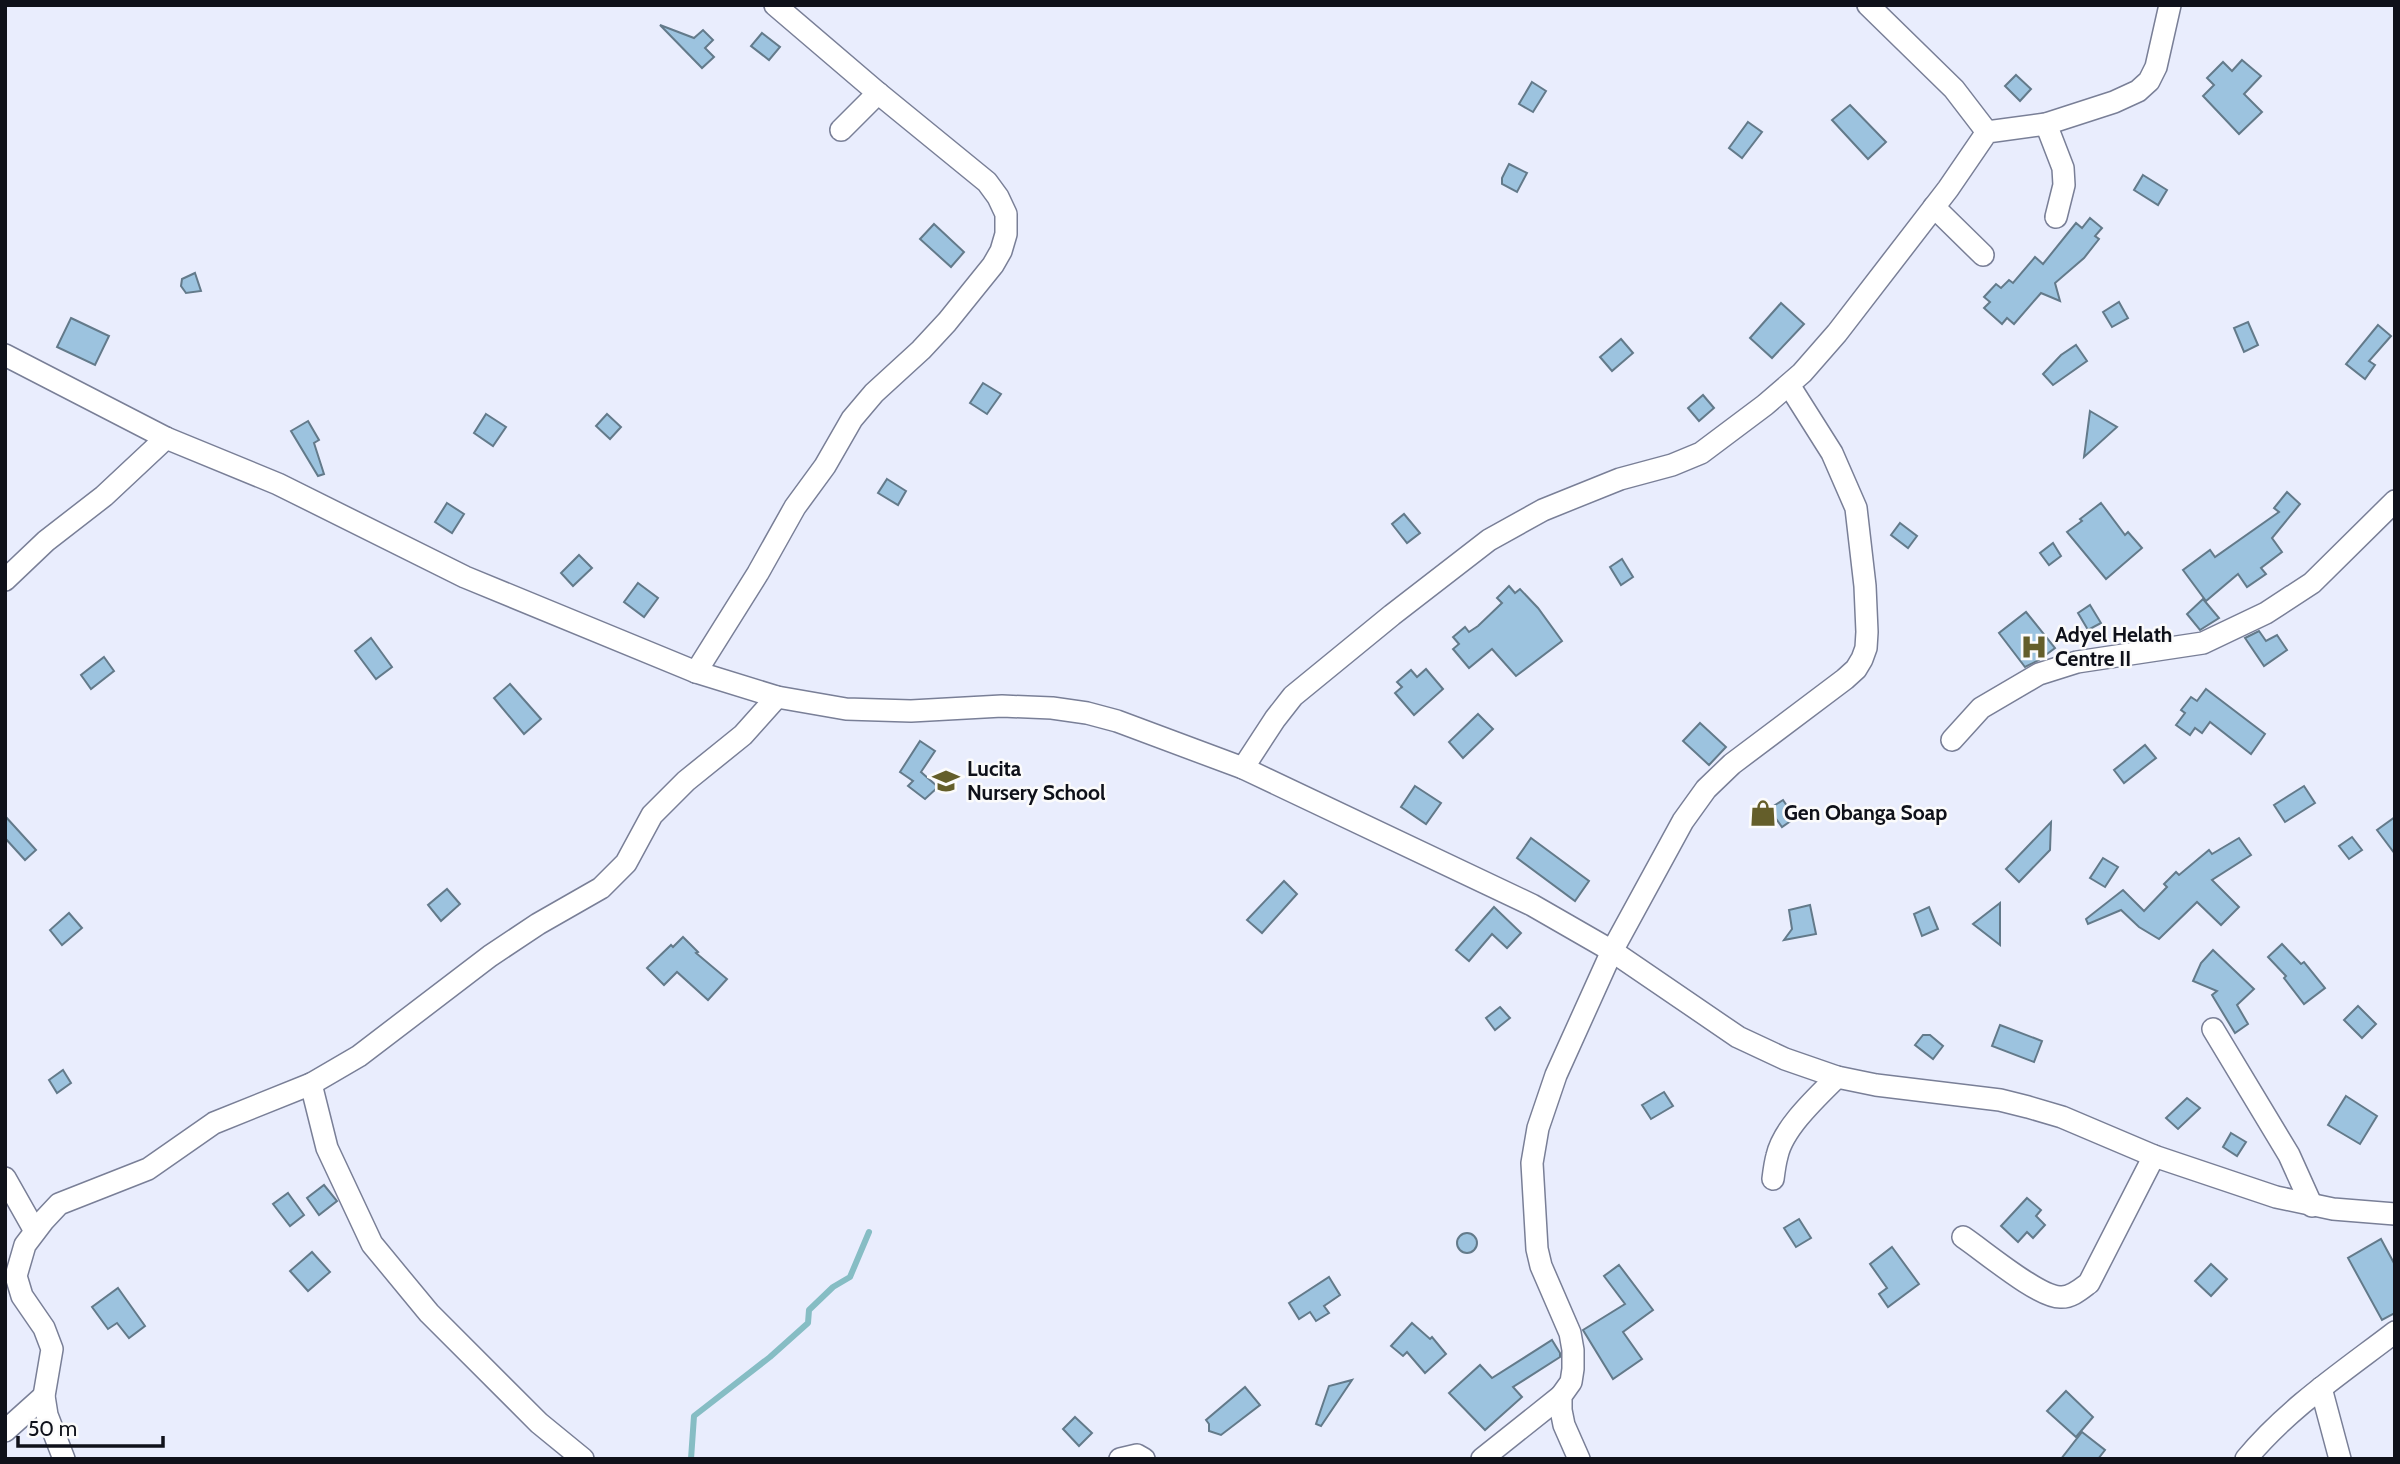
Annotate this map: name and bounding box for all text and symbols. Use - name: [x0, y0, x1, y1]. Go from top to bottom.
- place label: Adyel Helath Centre II: [2055, 622, 2172, 671]
- hospital icon: Adyel Helath Centre II: [2019, 632, 2049, 662]
- place label: Lucita Nursery School: [967, 756, 1106, 805]
- school or university icon: Lucita Nursery School: [931, 766, 961, 796]
- shop icon: Gen Obanga Soap: [1748, 798, 1778, 828]
- place label: Gen Obanga Soap: [1784, 800, 1947, 825]
- scale bar: [18, 1404, 163, 1448]
- text: 50 m: [28, 1416, 77, 1441]

